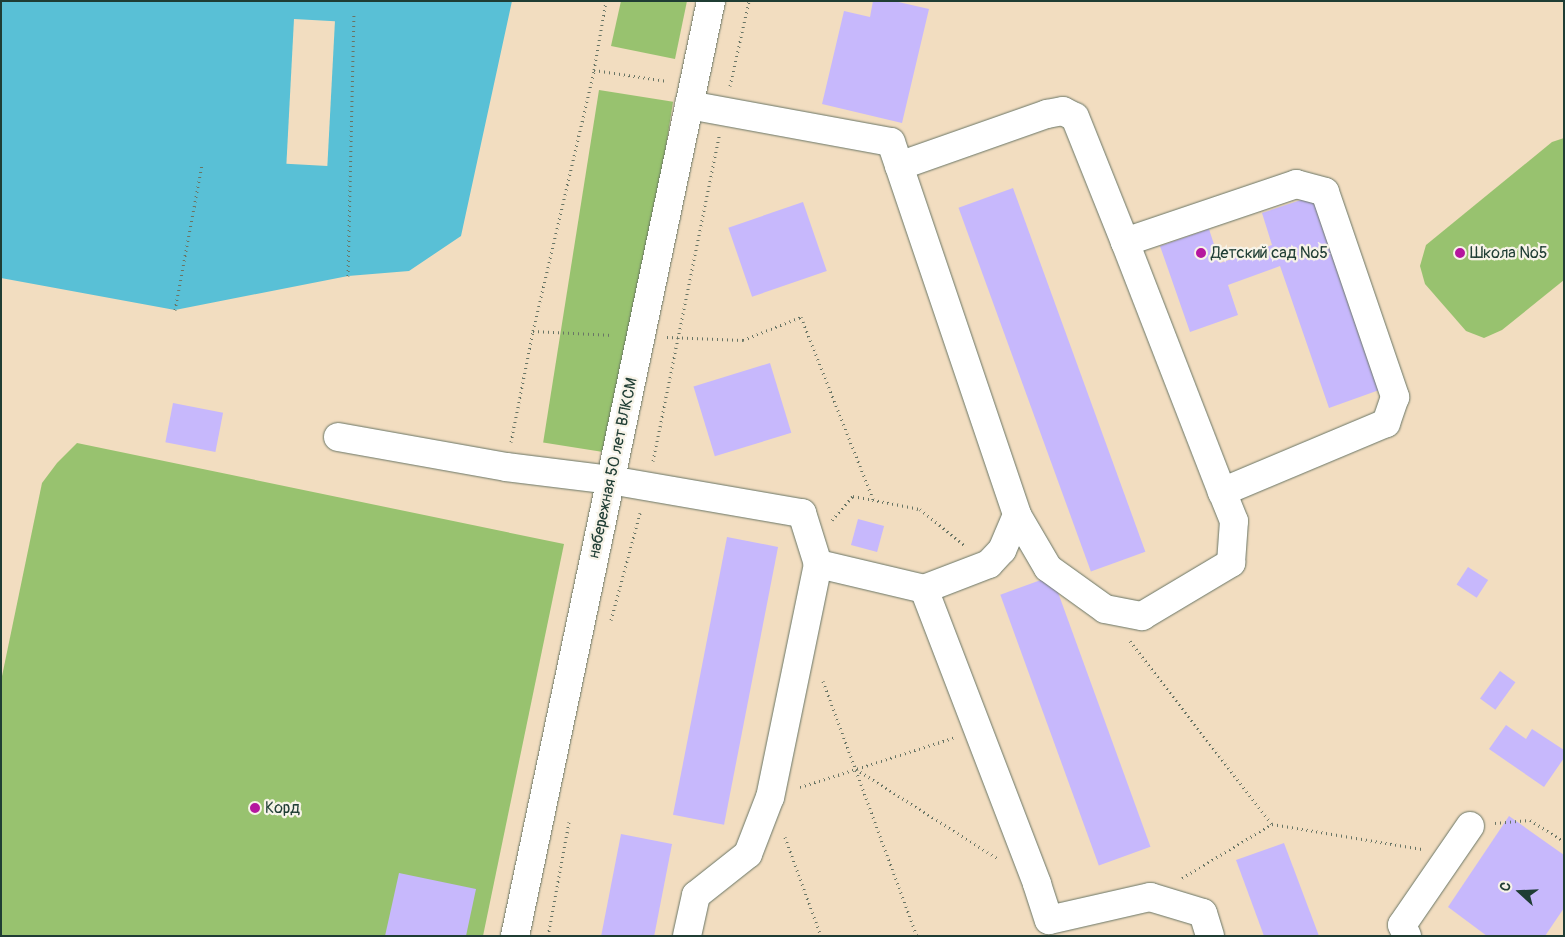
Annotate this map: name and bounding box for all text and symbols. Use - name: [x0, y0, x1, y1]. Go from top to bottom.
- place label: Детский сад №5: [1211, 243, 1328, 263]
- place label: Школа №5: [1470, 243, 1547, 263]
- marker: Детский сад №5: [1195, 247, 1207, 259]
- marker: Школа №5: [1454, 247, 1466, 259]
- street label: набережная 50 лет ВЛКСМ: [584, 376, 642, 560]
- place label: Корд: [265, 798, 300, 818]
- marker: Корд: [249, 802, 261, 814]
- north arrow: [1495, 867, 1545, 917]
- text: С: [1496, 880, 1515, 894]

